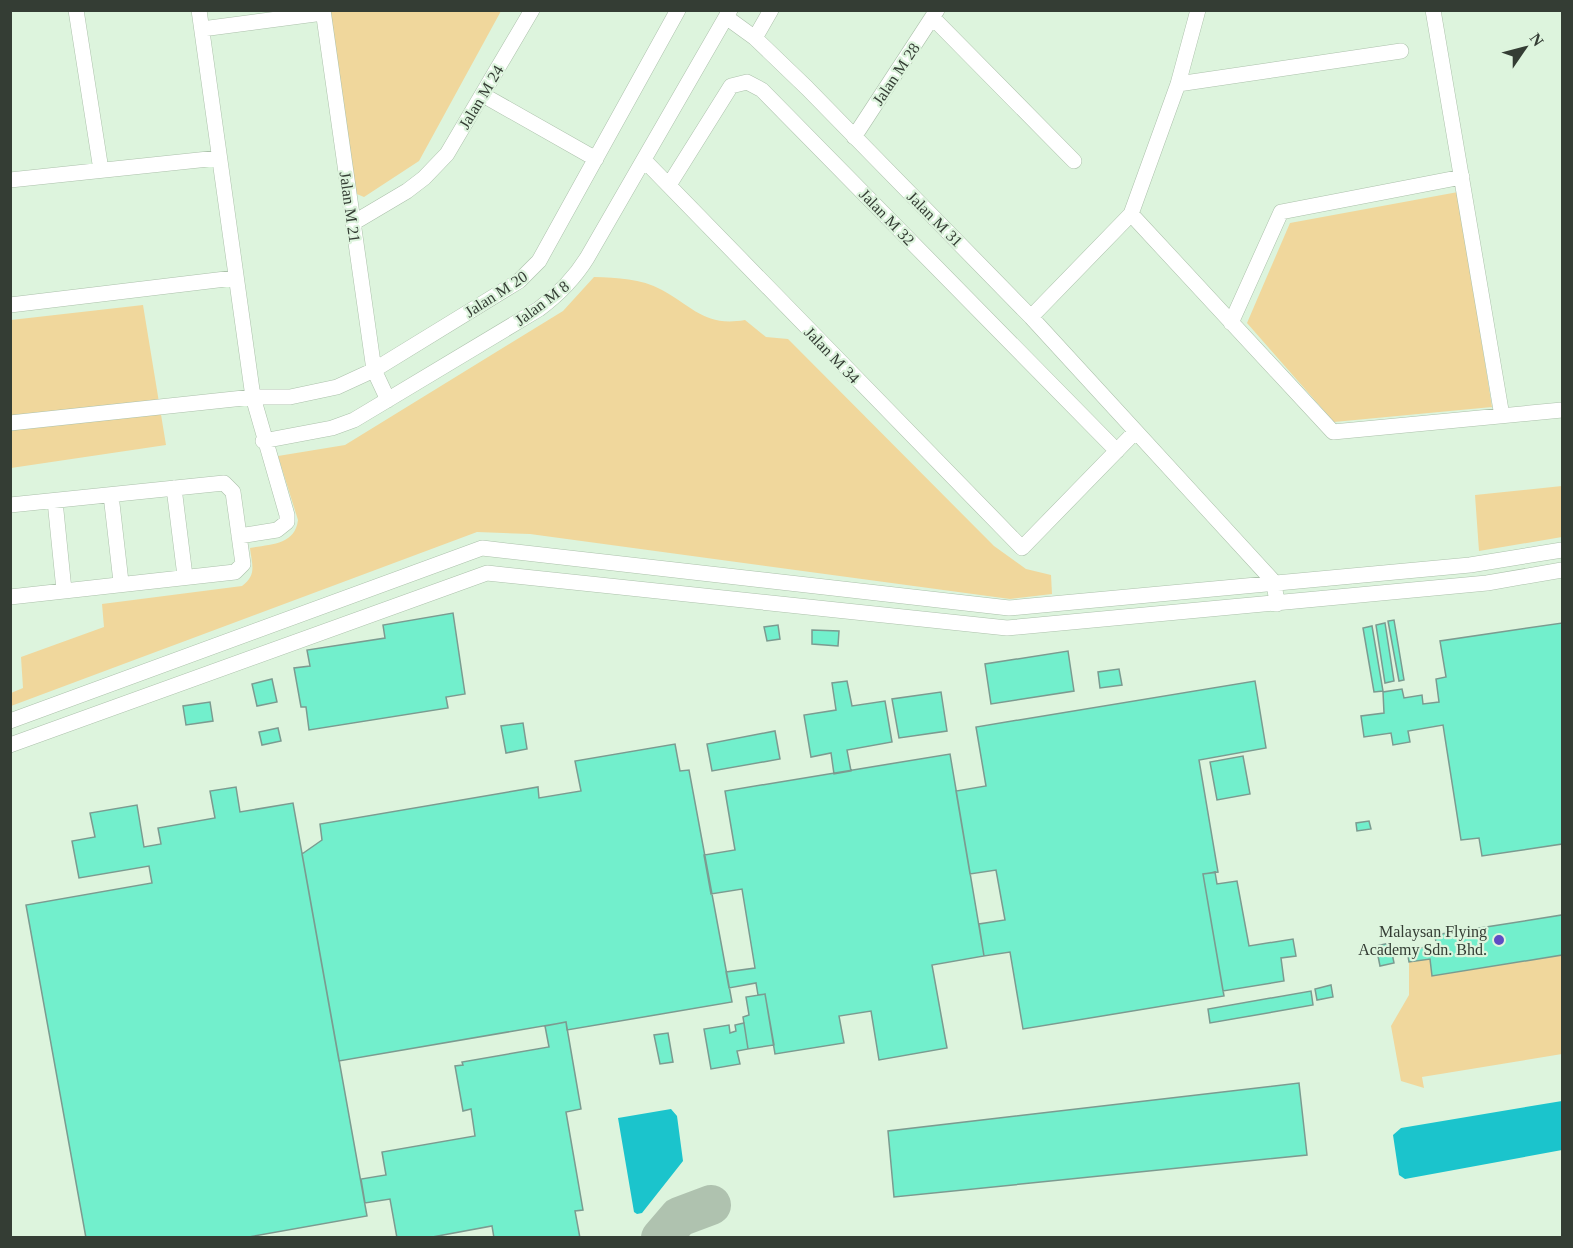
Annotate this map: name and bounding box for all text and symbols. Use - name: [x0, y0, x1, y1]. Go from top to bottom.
- north arrow: [1495, 18, 1555, 78]
- text: N: [1527, 30, 1547, 50]
- street label: Jalan M 28: [869, 40, 923, 108]
- street label: Jalan M 24: [455, 62, 507, 132]
- street label: Jalan M 21: [337, 171, 363, 243]
- street label: Jalan M 32: [856, 186, 918, 248]
- street label: Jalan M 31: [904, 188, 966, 250]
- street label: Jalan M 20: [462, 268, 530, 320]
- street label: Jalan M 8: [512, 277, 572, 329]
- street label: Jalan M 34: [801, 324, 863, 386]
- place label: Malaysan Flying Academy Sdn. Bhd.: [1358, 923, 1487, 959]
- marker: Malaysan Flying Academy Sdn. Bhd.: [1492, 933, 1506, 947]

